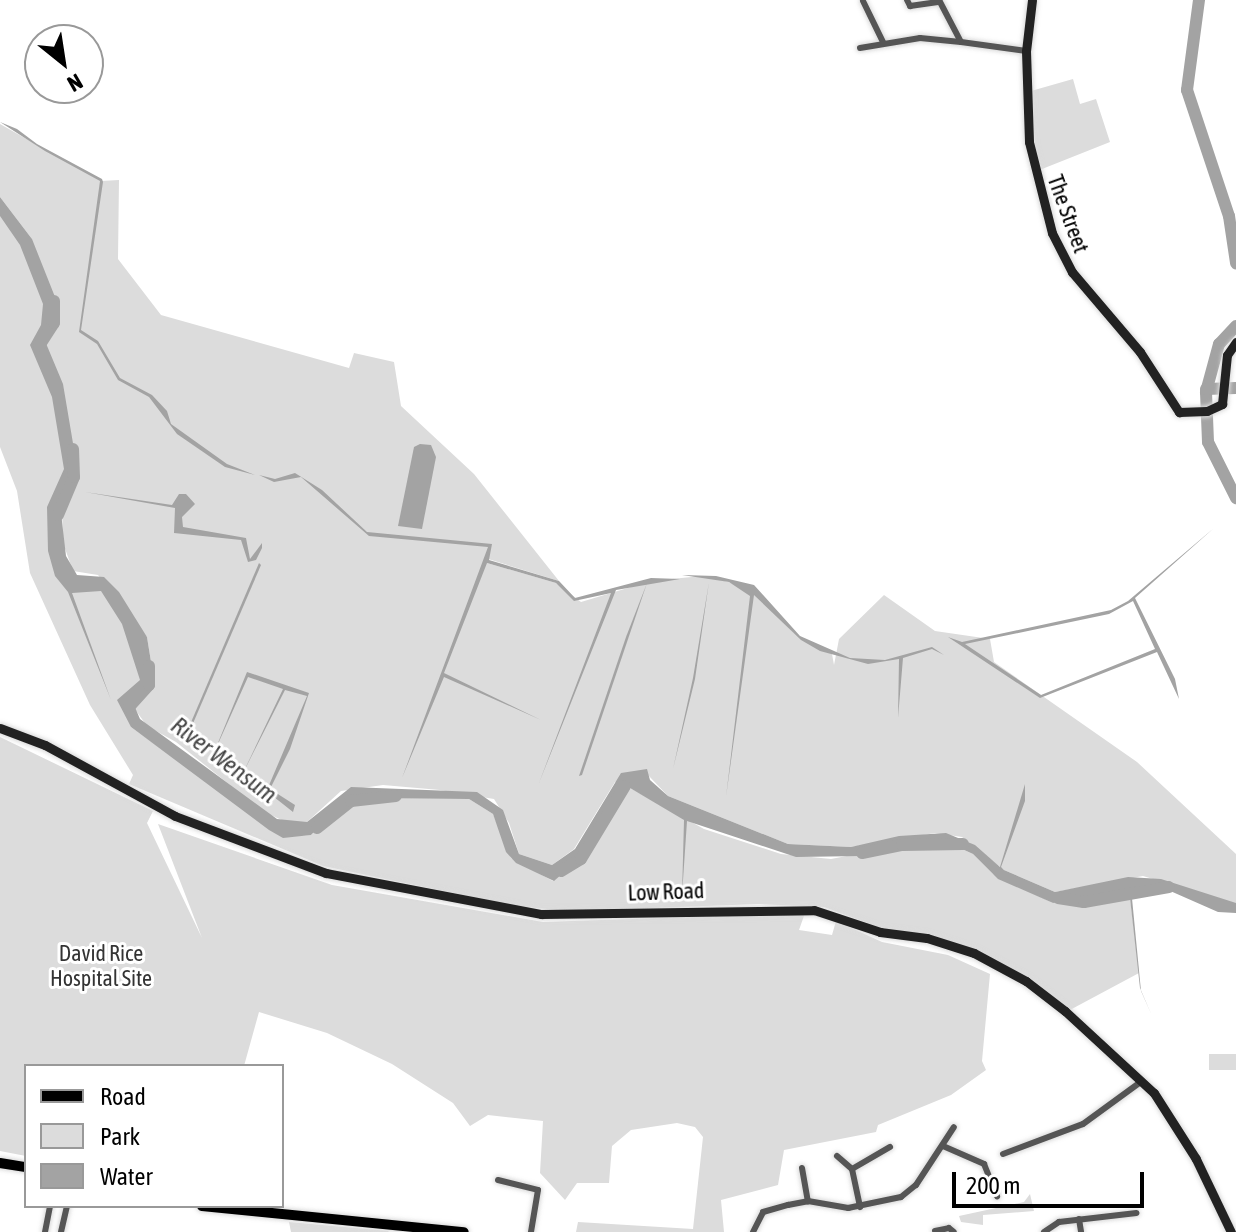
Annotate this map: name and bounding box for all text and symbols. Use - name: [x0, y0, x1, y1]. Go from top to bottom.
- north arrow: [24, 24, 104, 104]
- text: N: [63, 69, 87, 98]
- street label: The Street: [1042, 171, 1094, 257]
- water label: River Wensum: [165, 711, 283, 809]
- street label: Low Road: [627, 877, 705, 907]
- park label: David Rice Hospital Site: [50, 940, 152, 992]
- legend: [24, 1064, 284, 1208]
- text: Road: [100, 1083, 146, 1110]
- text: Park: [100, 1123, 140, 1150]
- scale bar: [956, 1156, 1148, 1206]
- text: Water: [100, 1163, 153, 1190]
- text: 200 m: [966, 1172, 1020, 1199]

